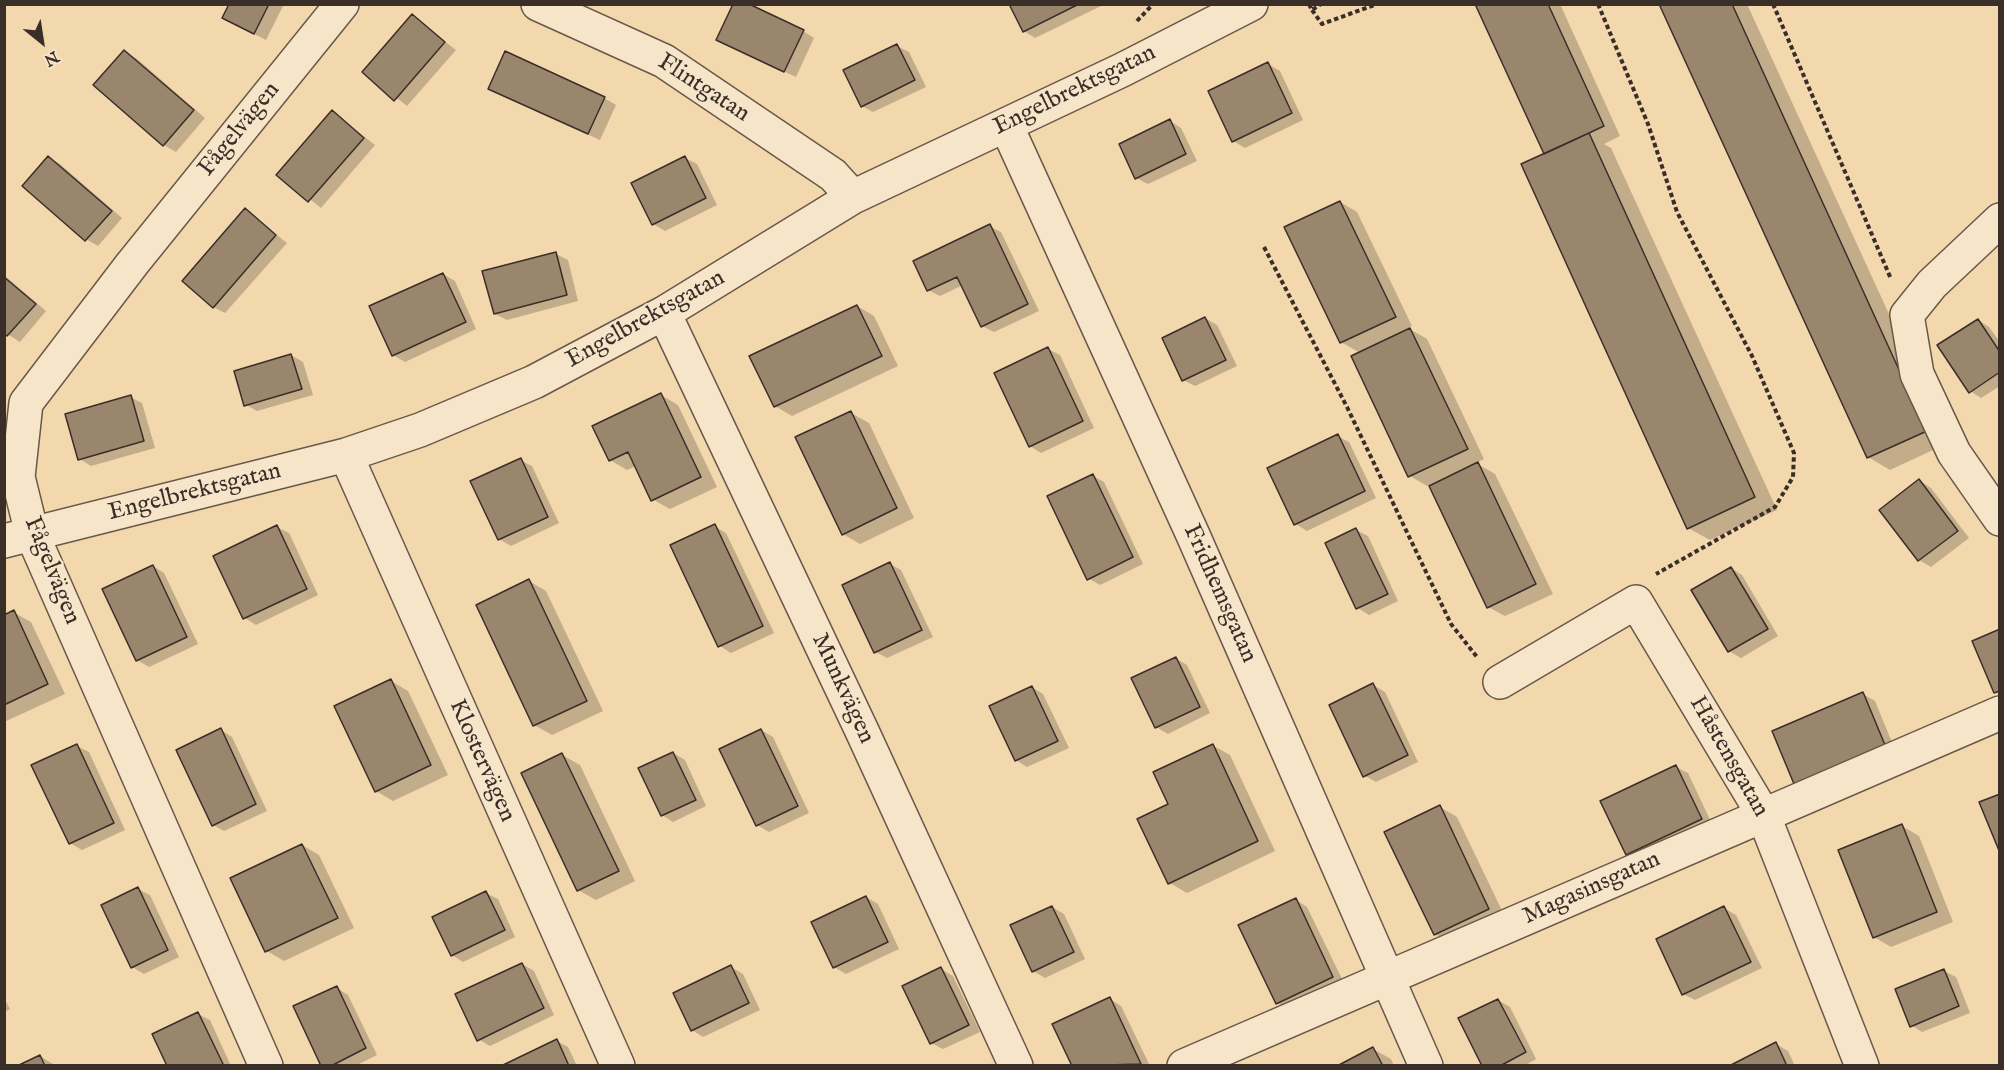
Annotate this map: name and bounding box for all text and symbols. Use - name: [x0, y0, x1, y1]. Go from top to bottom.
- north arrow: [12, 12, 72, 72]
- street label: Engelbrektsgatan: [989, 39, 1161, 143]
- text: N: [40, 45, 62, 70]
- street label: Flintgatan: [652, 49, 754, 129]
- street label: Fågelvägen: [193, 77, 287, 183]
- street label: Engelbrektsgatan: [562, 265, 730, 375]
- street label: Engelbrektsgatan: [106, 458, 284, 528]
- street label: Fågelvägen: [16, 513, 86, 629]
- street label: Fridhemsgatan: [1176, 520, 1262, 668]
- street label: Munkvägen: [804, 629, 880, 749]
- street label: Håstensgatan: [1682, 691, 1774, 823]
- street label: Klostervägen: [441, 695, 521, 827]
- street label: Magasinsgatan: [1519, 846, 1665, 932]

